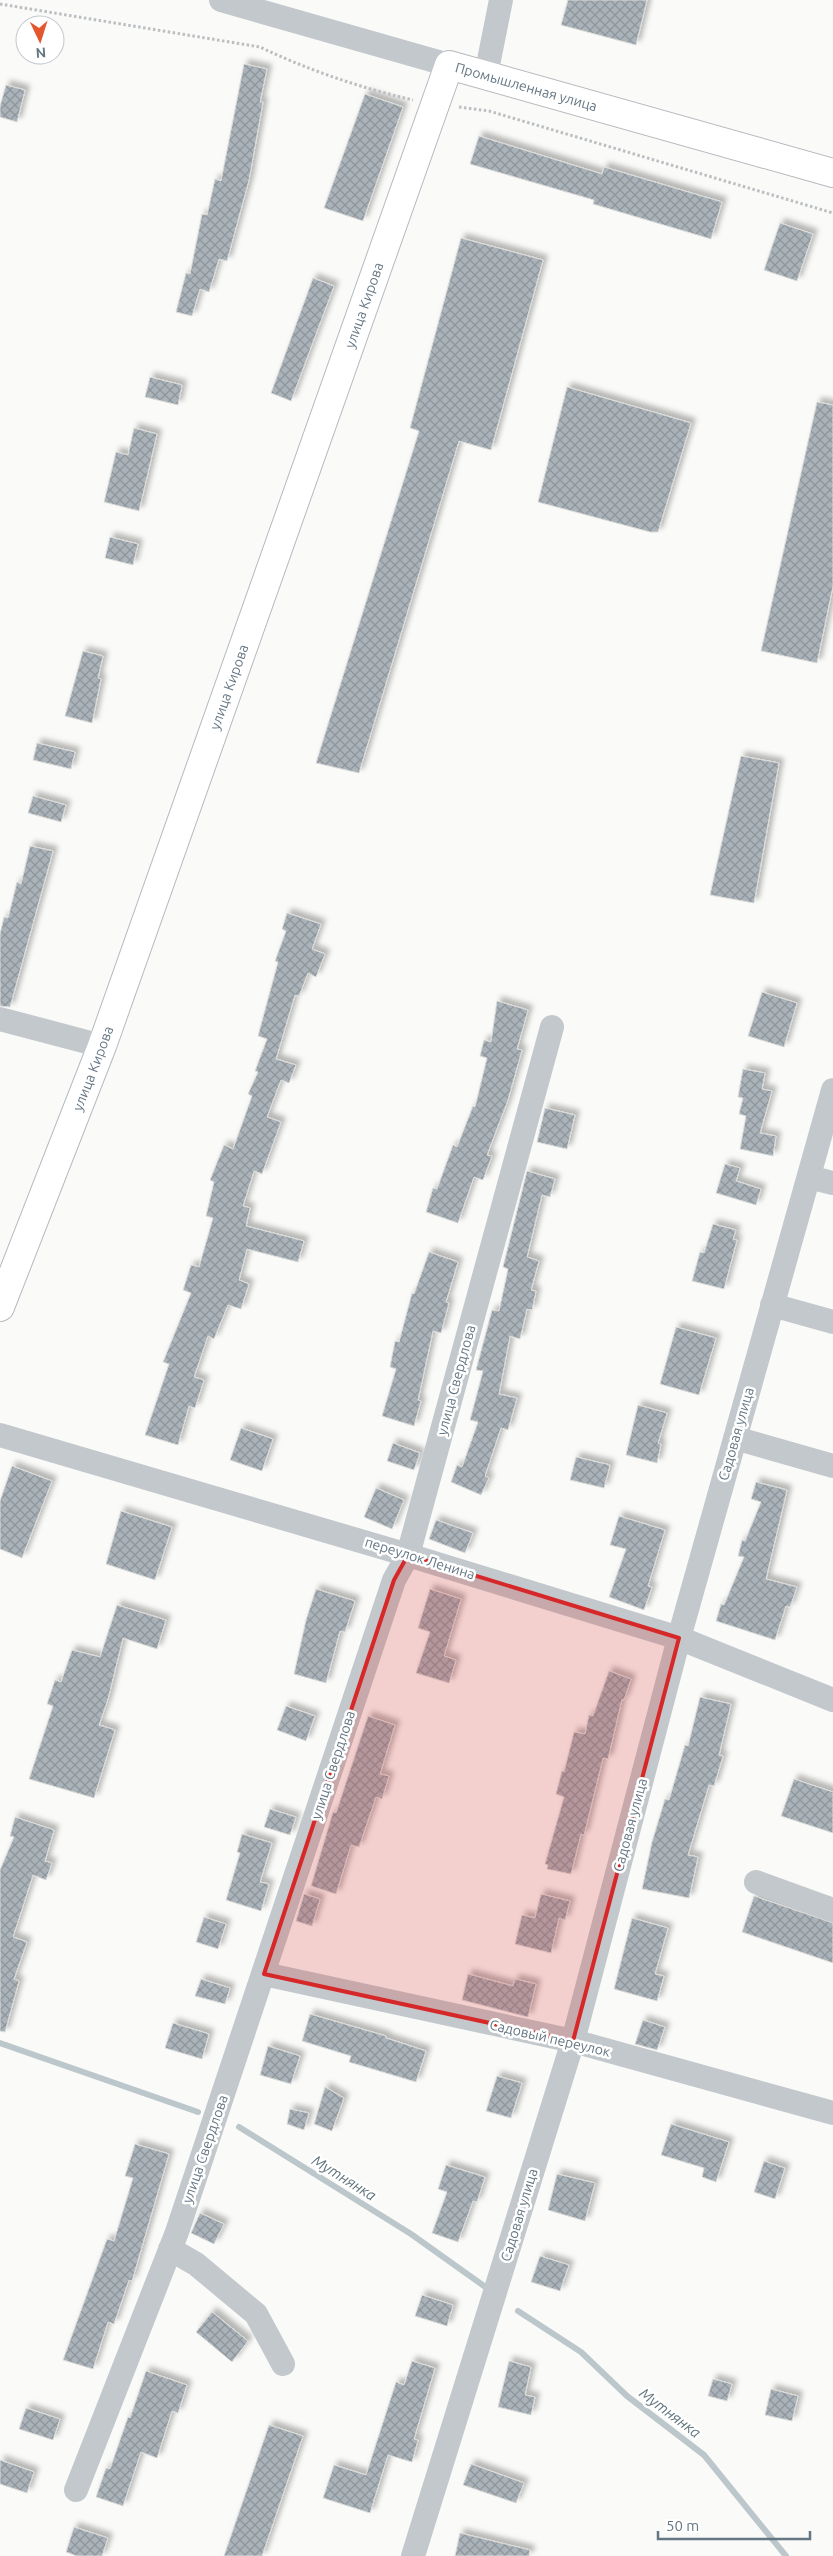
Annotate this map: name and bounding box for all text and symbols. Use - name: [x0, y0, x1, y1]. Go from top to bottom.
- north arrow: [15, 15, 65, 65]
- text: N: [35, 45, 47, 61]
- street label: Промышленная улица: [453, 59, 599, 114]
- street label: улица Кирова: [342, 260, 387, 350]
- street label: улица Кирова: [206, 642, 251, 732]
- street label: улица Кирова: [69, 1024, 116, 1113]
- street label: улица Свердлова: [434, 1323, 478, 1437]
- street label: Садовая улица: [715, 1386, 757, 1482]
- street label: переулок Ленина: [363, 1534, 477, 1582]
- street label: улица Свердлова: [308, 1709, 358, 1821]
- street label: Садовая улица: [610, 1776, 650, 1874]
- street label: Садовый переулок: [488, 2016, 612, 2060]
- street label: улица Свердлова: [179, 2093, 231, 2205]
- water label: Мутнянка: [309, 2151, 379, 2204]
- street label: Садовая улица: [497, 2167, 541, 2263]
- water label: Мутнянка: [636, 2384, 704, 2441]
- scale bar: [658, 2508, 810, 2540]
- text: 50 m: [666, 2517, 699, 2534]

